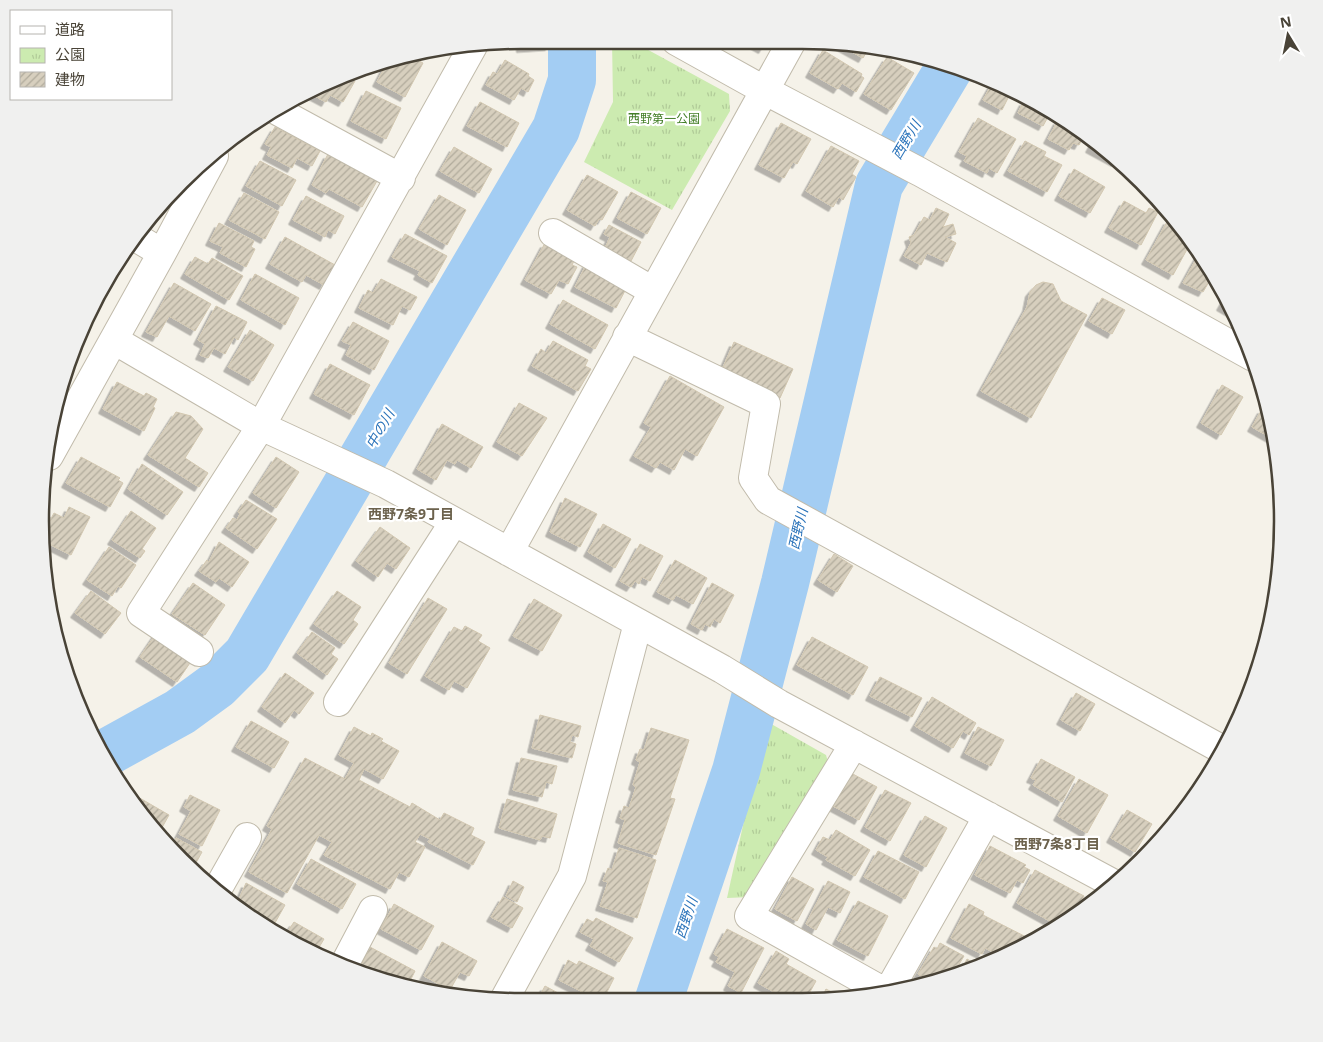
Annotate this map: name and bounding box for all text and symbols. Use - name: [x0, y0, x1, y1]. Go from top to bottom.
- legend: [10, 10, 172, 100]
- north arrow: [1263, 10, 1313, 60]
- text: N: [1278, 11, 1293, 32]
- text: 道路: [55, 19, 85, 39]
- text: 公園: [55, 44, 85, 64]
- text: 建物: [55, 69, 85, 89]
- park label: 西野第一公園: [628, 110, 700, 127]
- water label: 西野川: [887, 115, 926, 163]
- water label: 中の川: [361, 404, 399, 452]
- district label: 西野7条9丁目: [368, 504, 454, 523]
- water label: 西野川: [784, 504, 812, 551]
- district label: 西野7条8丁目: [1014, 834, 1100, 853]
- water label: 西野川: [670, 893, 702, 941]

